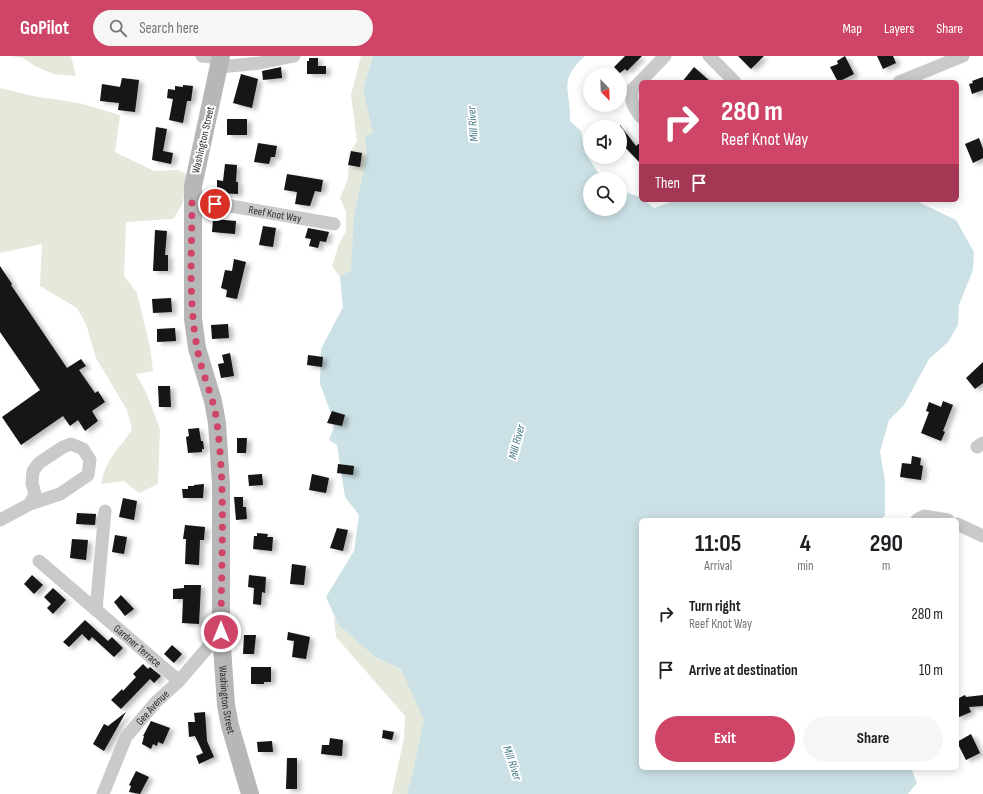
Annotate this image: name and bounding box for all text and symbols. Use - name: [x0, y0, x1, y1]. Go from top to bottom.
- search box: [93, 10, 373, 46]
- text: GoPilot: [20, 17, 69, 40]
- icon: search: [107, 17, 129, 39]
- text: Search here: [139, 19, 199, 38]
- text: Map: [842, 20, 862, 37]
- text: Layers: [884, 20, 914, 37]
- text: Share: [936, 20, 963, 37]
- north arrow: [583, 68, 627, 112]
- map controls: [583, 68, 627, 216]
- text: 280 m: [721, 95, 783, 128]
- icon: right: [655, 96, 707, 148]
- street label: Washington Street: [189, 105, 217, 175]
- water label: Mill River: [464, 105, 482, 142]
- button: sound: [583, 120, 627, 164]
- text: Reef Knot Way: [721, 129, 808, 150]
- button: search: [583, 172, 627, 216]
- icon: arrive: [688, 172, 710, 194]
- text: Then: [655, 174, 680, 193]
- pin: [198, 187, 232, 221]
- icon: arrive: [204, 193, 226, 215]
- street label: Reef Knot Way: [248, 203, 303, 225]
- water label: Mill River: [505, 422, 529, 461]
- text: 11:05: [695, 529, 741, 558]
- text: 4: [800, 529, 811, 558]
- text: 290: [870, 529, 903, 558]
- text: Arrival: [704, 558, 732, 574]
- text: min: [797, 558, 814, 574]
- text: m: [882, 558, 890, 574]
- text: Turn right: [689, 597, 741, 616]
- icon: right: [655, 603, 677, 625]
- text: 280 m: [912, 605, 943, 624]
- position arrow: [200, 611, 242, 653]
- text: Reef Knot Way: [689, 616, 752, 632]
- street label: Gardner Terrace: [111, 622, 164, 670]
- icon: arrive: [655, 659, 677, 681]
- text: Arrive at destination: [689, 661, 798, 680]
- text: 10 m: [919, 661, 943, 680]
- street label: Washington Street: [217, 665, 239, 736]
- street label: Gee Avenue: [133, 687, 171, 728]
- button: Exit: [655, 716, 795, 762]
- button: Share: [803, 716, 943, 762]
- water label: Mill River: [499, 744, 525, 783]

